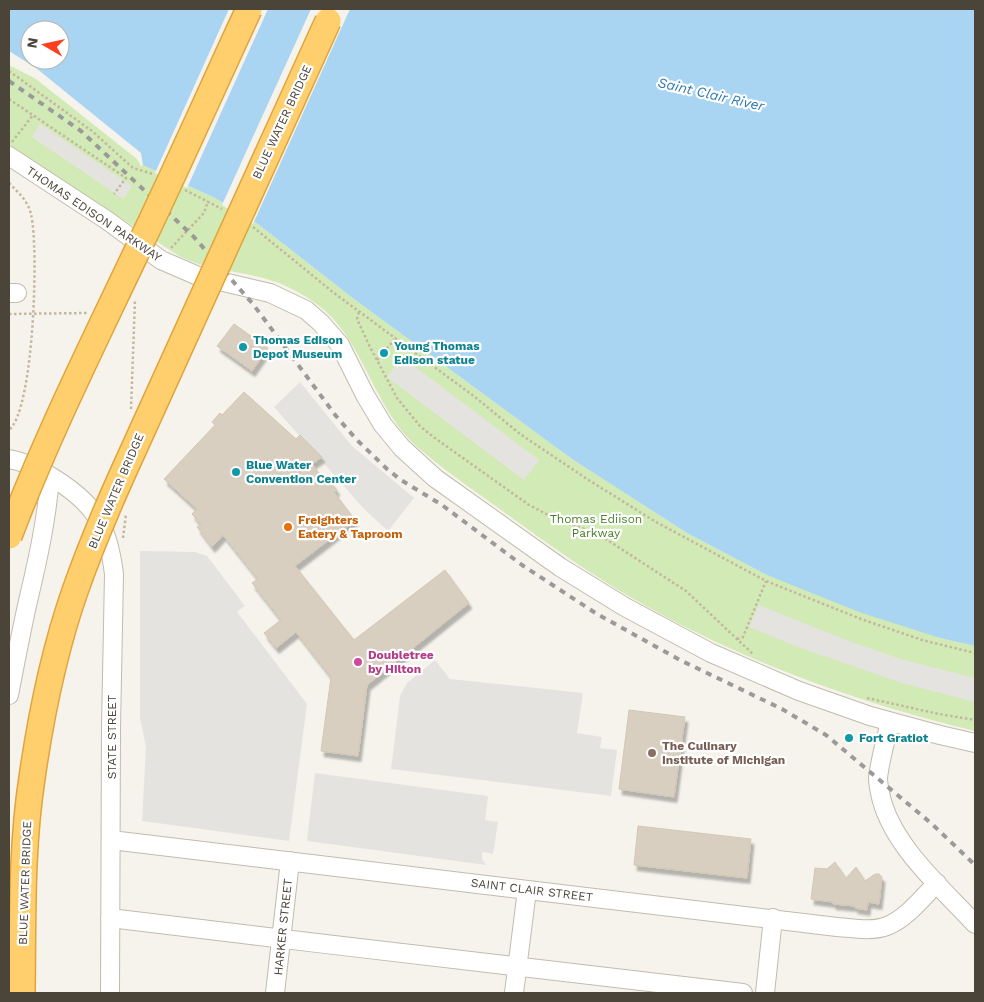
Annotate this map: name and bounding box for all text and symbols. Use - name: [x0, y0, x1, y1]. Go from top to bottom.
- north arrow: [20, 20, 70, 70]
- text: N: [23, 37, 41, 49]
- street label: BLUE WATER BRIDGE: [249, 63, 315, 181]
- water label: Saint Clair River: [656, 74, 766, 114]
- street label: THOMAS EDISON PARKWAY: [24, 163, 164, 265]
- place label: Thomas Edison Depot Museum: [253, 333, 343, 361]
- place label: Young Thomas Edison statue: [394, 339, 480, 367]
- marker: Thomas Edison Depot Museum: [237, 341, 249, 353]
- marker: Young Thomas Edison statue: [378, 347, 390, 359]
- street label: BLUE WATER BRIDGE: [85, 431, 147, 551]
- place label: Blue Water Convention Center: [246, 458, 357, 486]
- marker: Blue Water Convention Center: [230, 466, 242, 478]
- park label: Thomas Ediison Parkway: [550, 512, 642, 540]
- place label: Freighters Eatery & Taproom: [298, 513, 403, 541]
- marker: Freighters Eatery & Taproom: [282, 521, 294, 533]
- place label: Doubletree by Hilton: [368, 648, 434, 676]
- marker: Doubletree by Hilton: [352, 656, 364, 668]
- street label: STATE STREET: [105, 695, 119, 779]
- place label: Fort Gratiot: [859, 731, 929, 745]
- marker: Fort Gratiot: [843, 732, 855, 744]
- place label: The Culinary Institute of Michigan: [662, 739, 785, 767]
- marker: The Culinary Institute of Michigan: [646, 747, 658, 759]
- street label: BLUE WATER BRIDGE: [16, 820, 34, 945]
- street label: SAINT CLAIR STREET: [470, 876, 594, 904]
- street label: HARKER STREET: [271, 878, 295, 976]

